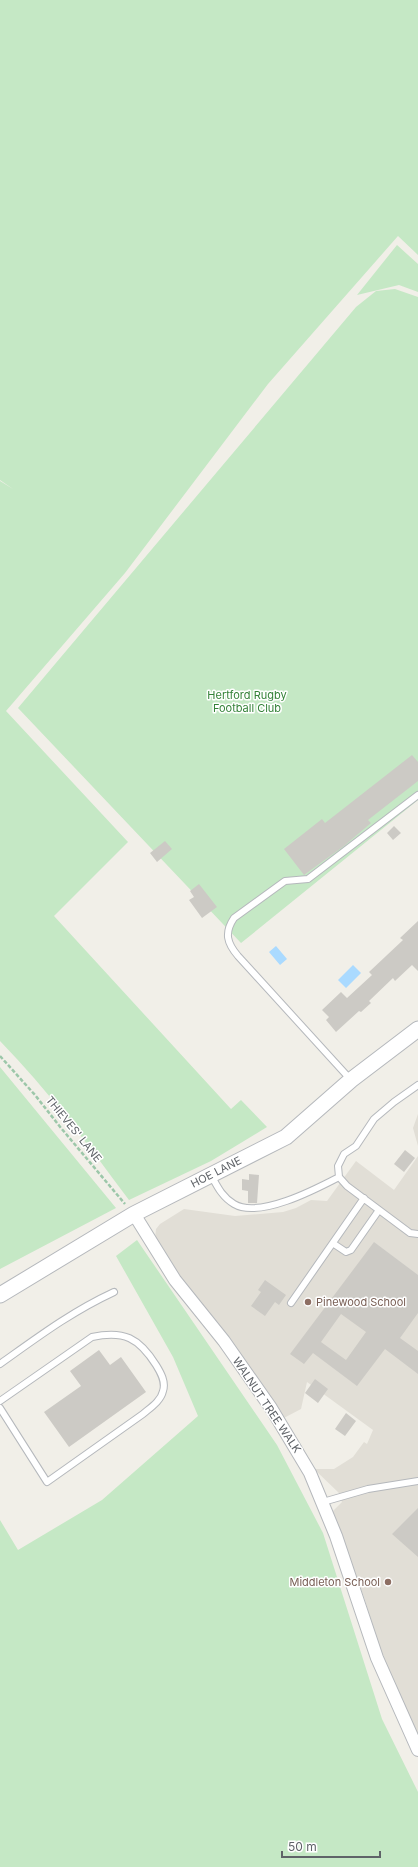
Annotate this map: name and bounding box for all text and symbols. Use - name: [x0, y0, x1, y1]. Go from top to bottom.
- park label: Hertford Rugby Football Club: [207, 688, 287, 715]
- street label: THIEVES' LANE: [43, 1093, 105, 1165]
- street label: HOE LANE: [188, 1153, 244, 1191]
- place label: Pinewood School: [316, 1295, 406, 1309]
- marker: Pinewood School: [303, 1297, 313, 1307]
- street label: WALNUT TREE WALK: [230, 1354, 305, 1456]
- place label: Middleton School: [289, 1575, 380, 1589]
- marker: Middleton School: [383, 1577, 393, 1587]
- scale bar: [282, 1833, 380, 1859]
- text: 50 m: [288, 1839, 317, 1854]

